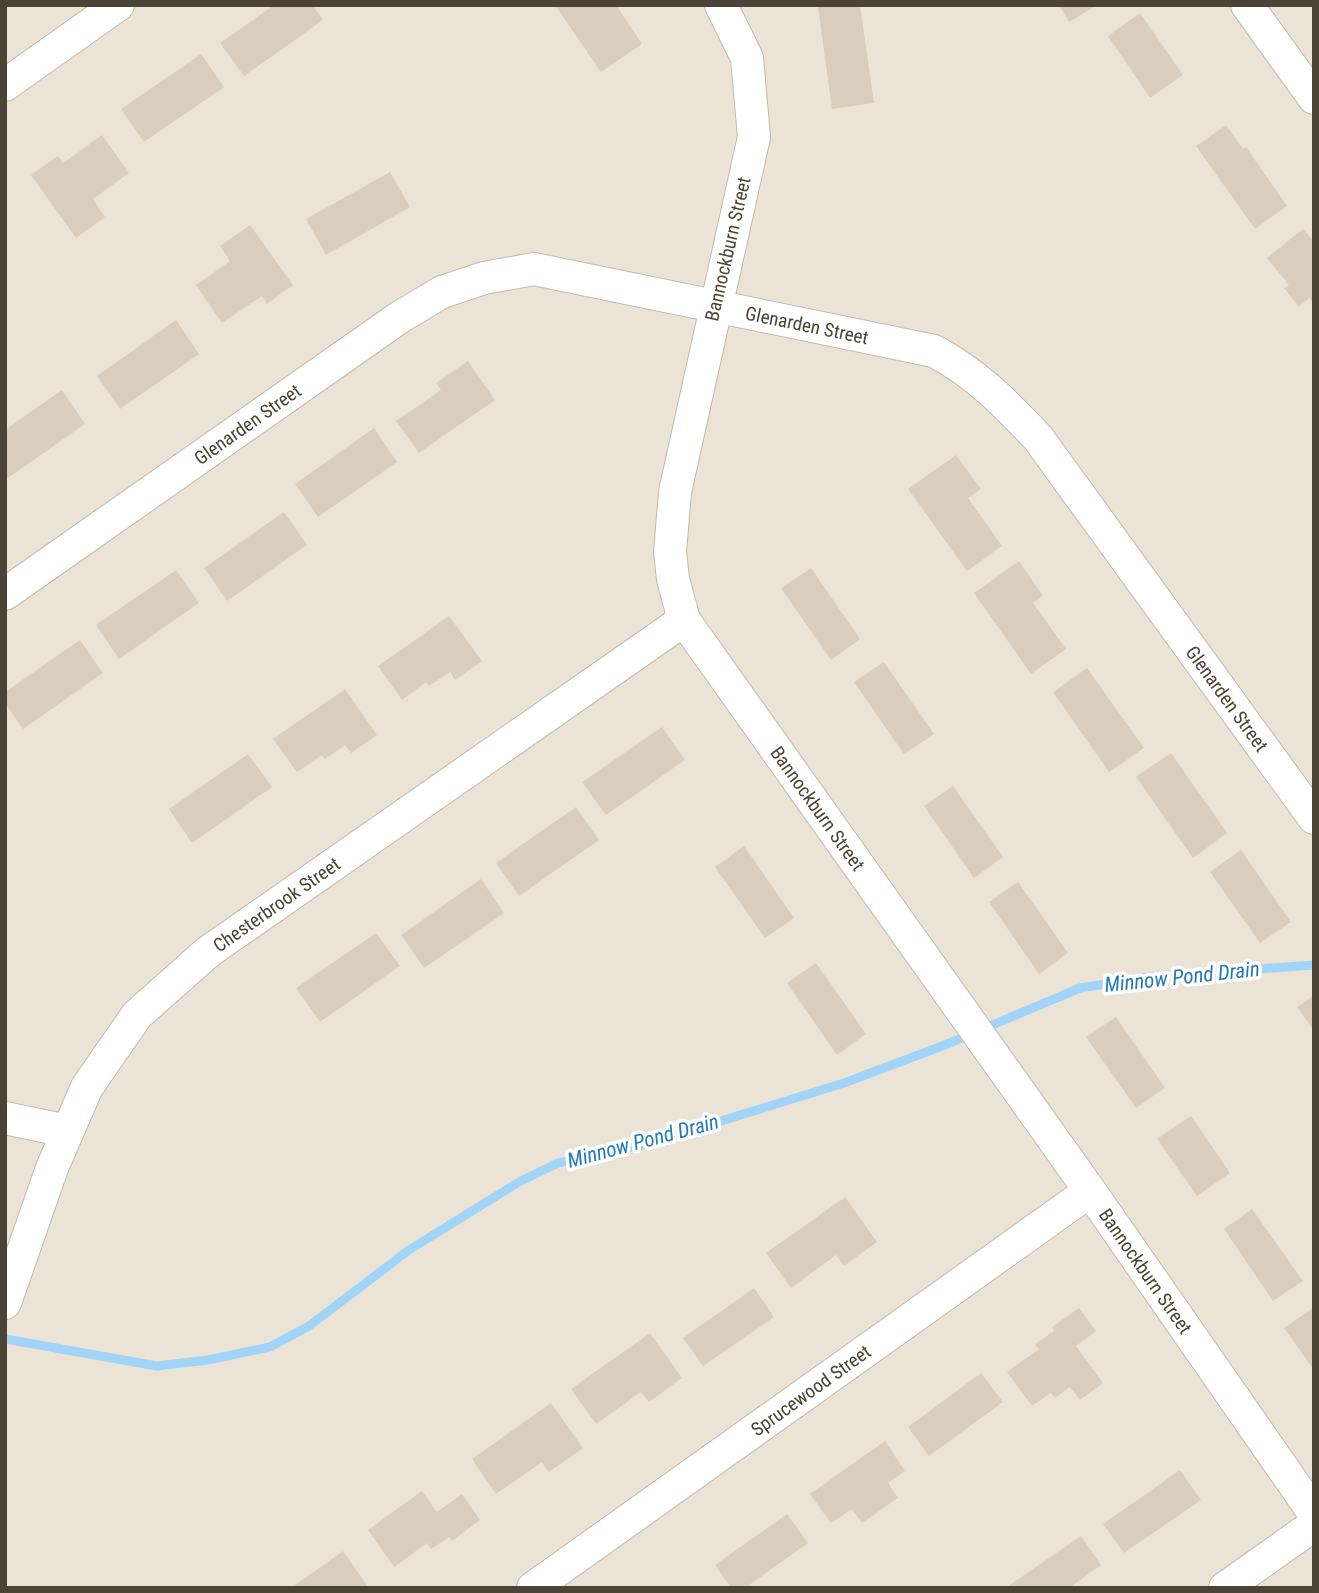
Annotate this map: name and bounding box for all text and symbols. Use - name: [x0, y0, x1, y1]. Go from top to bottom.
- street label: Bannockburn Street: [700, 175, 756, 323]
- street label: Glenarden Street: [743, 301, 870, 349]
- street label: Glenarden Street: [190, 379, 305, 469]
- street label: Glenarden Street: [1181, 641, 1273, 756]
- street label: Bannockburn Street: [766, 742, 870, 875]
- street label: Chesterbrook Street: [208, 852, 344, 957]
- water label: Minnow Pond Drain: [1103, 957, 1261, 997]
- water label: Minnow Pond Drain: [565, 1109, 721, 1173]
- street label: Bannockburn Street: [1094, 1204, 1197, 1338]
- street label: Sprucewood Street: [746, 1340, 875, 1441]

